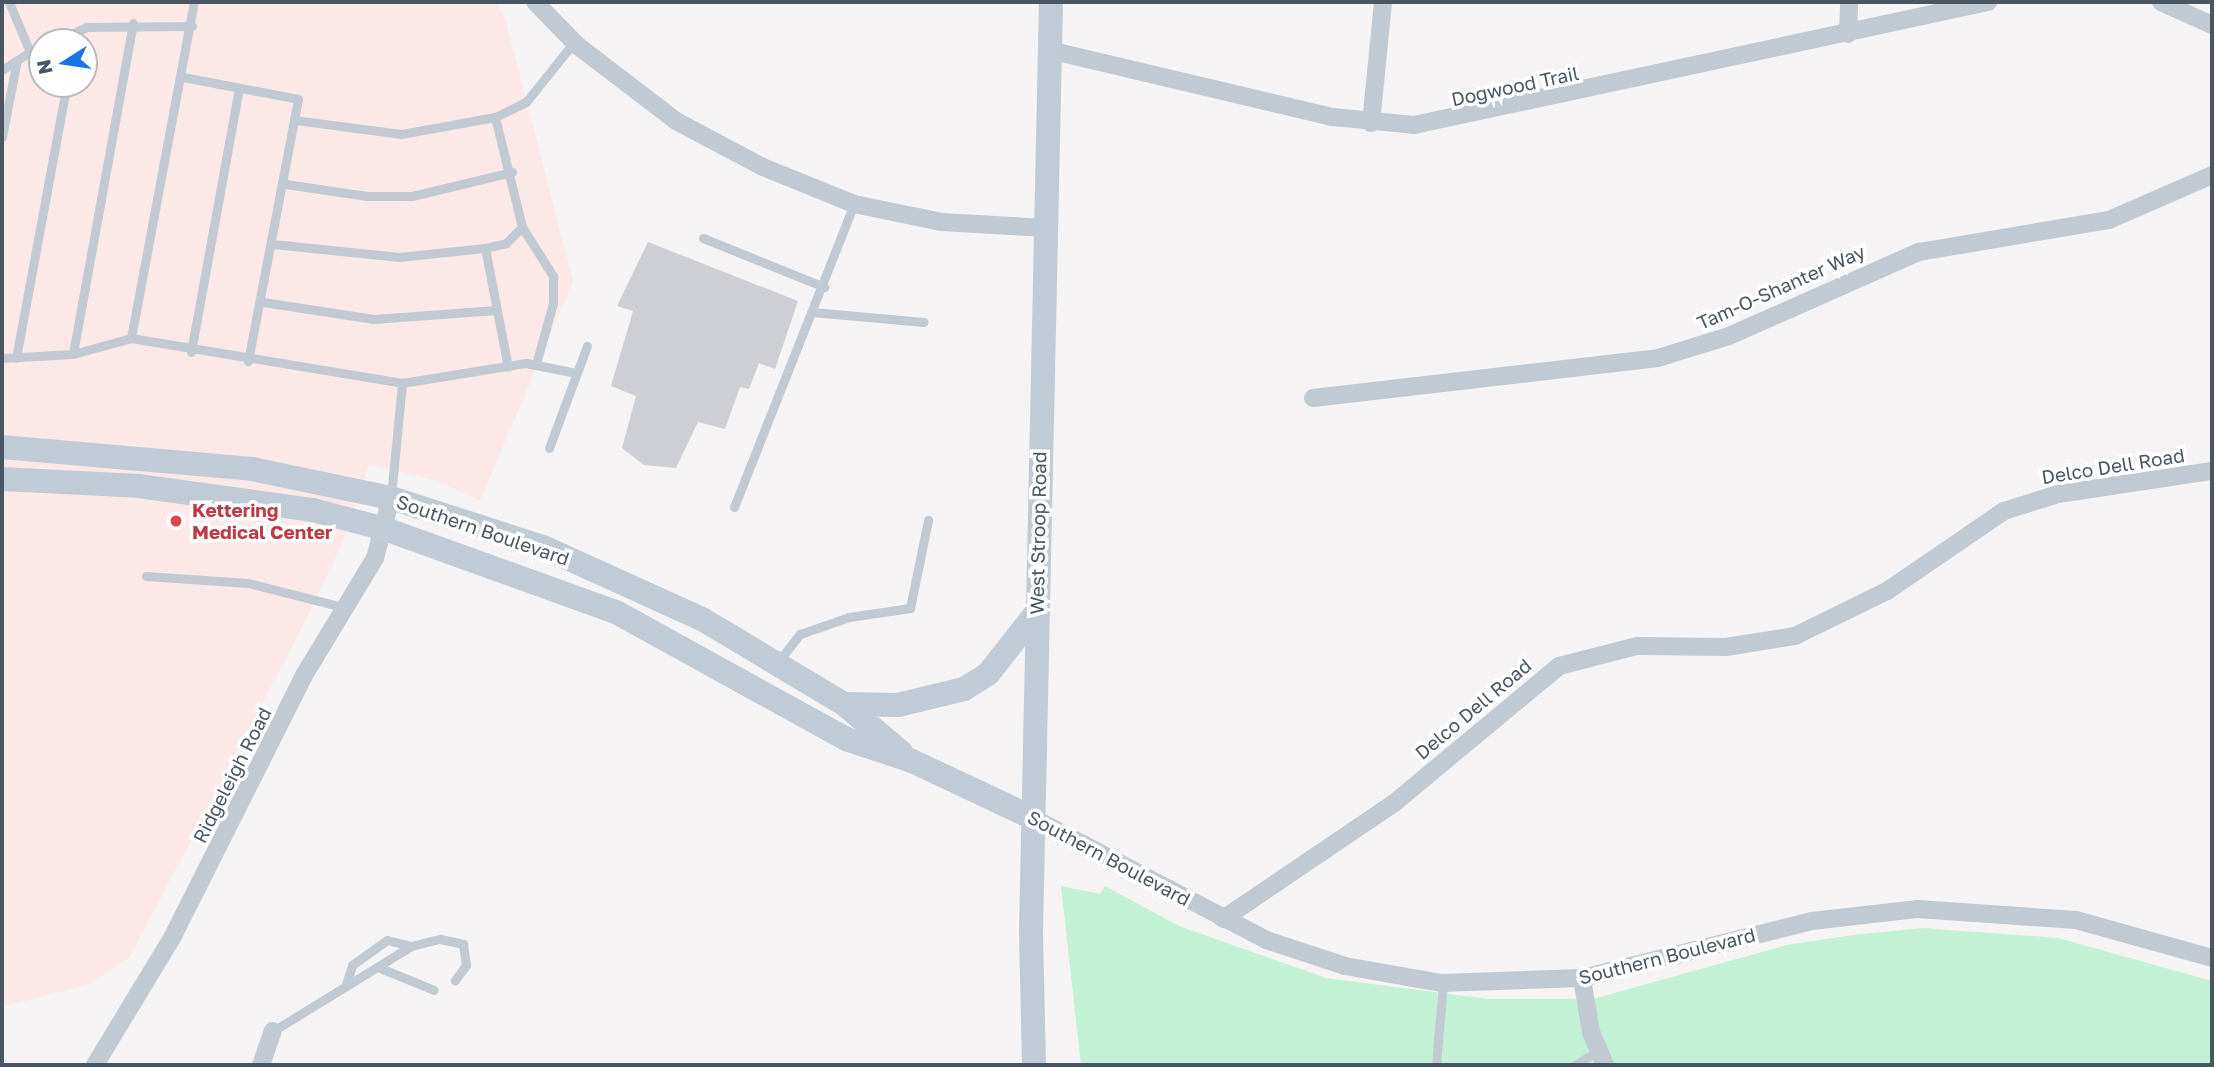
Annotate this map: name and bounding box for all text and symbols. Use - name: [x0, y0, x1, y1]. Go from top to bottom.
- north arrow: [28, 28, 98, 98]
- text: N: [31, 58, 57, 77]
- street label: Dogwood Trail: [1449, 61, 1581, 111]
- street label: Tam-O-Shanter Way: [1693, 240, 1869, 334]
- street label: Delco Dell Road: [2040, 443, 2186, 489]
- street label: West Stroop Road: [1025, 451, 1051, 615]
- street label: Southern Boulevard: [394, 490, 572, 570]
- place label: Kettering Medical Center: [192, 499, 332, 543]
- marker: Kettering Medical Center: [166, 511, 186, 531]
- street label: Delco Dell Road: [1410, 654, 1536, 764]
- street label: Ridgeleigh Road: [188, 703, 276, 847]
- street label: Southern Boulevard: [1024, 805, 1194, 911]
- street label: Southern Boulevard: [1576, 923, 1758, 989]

